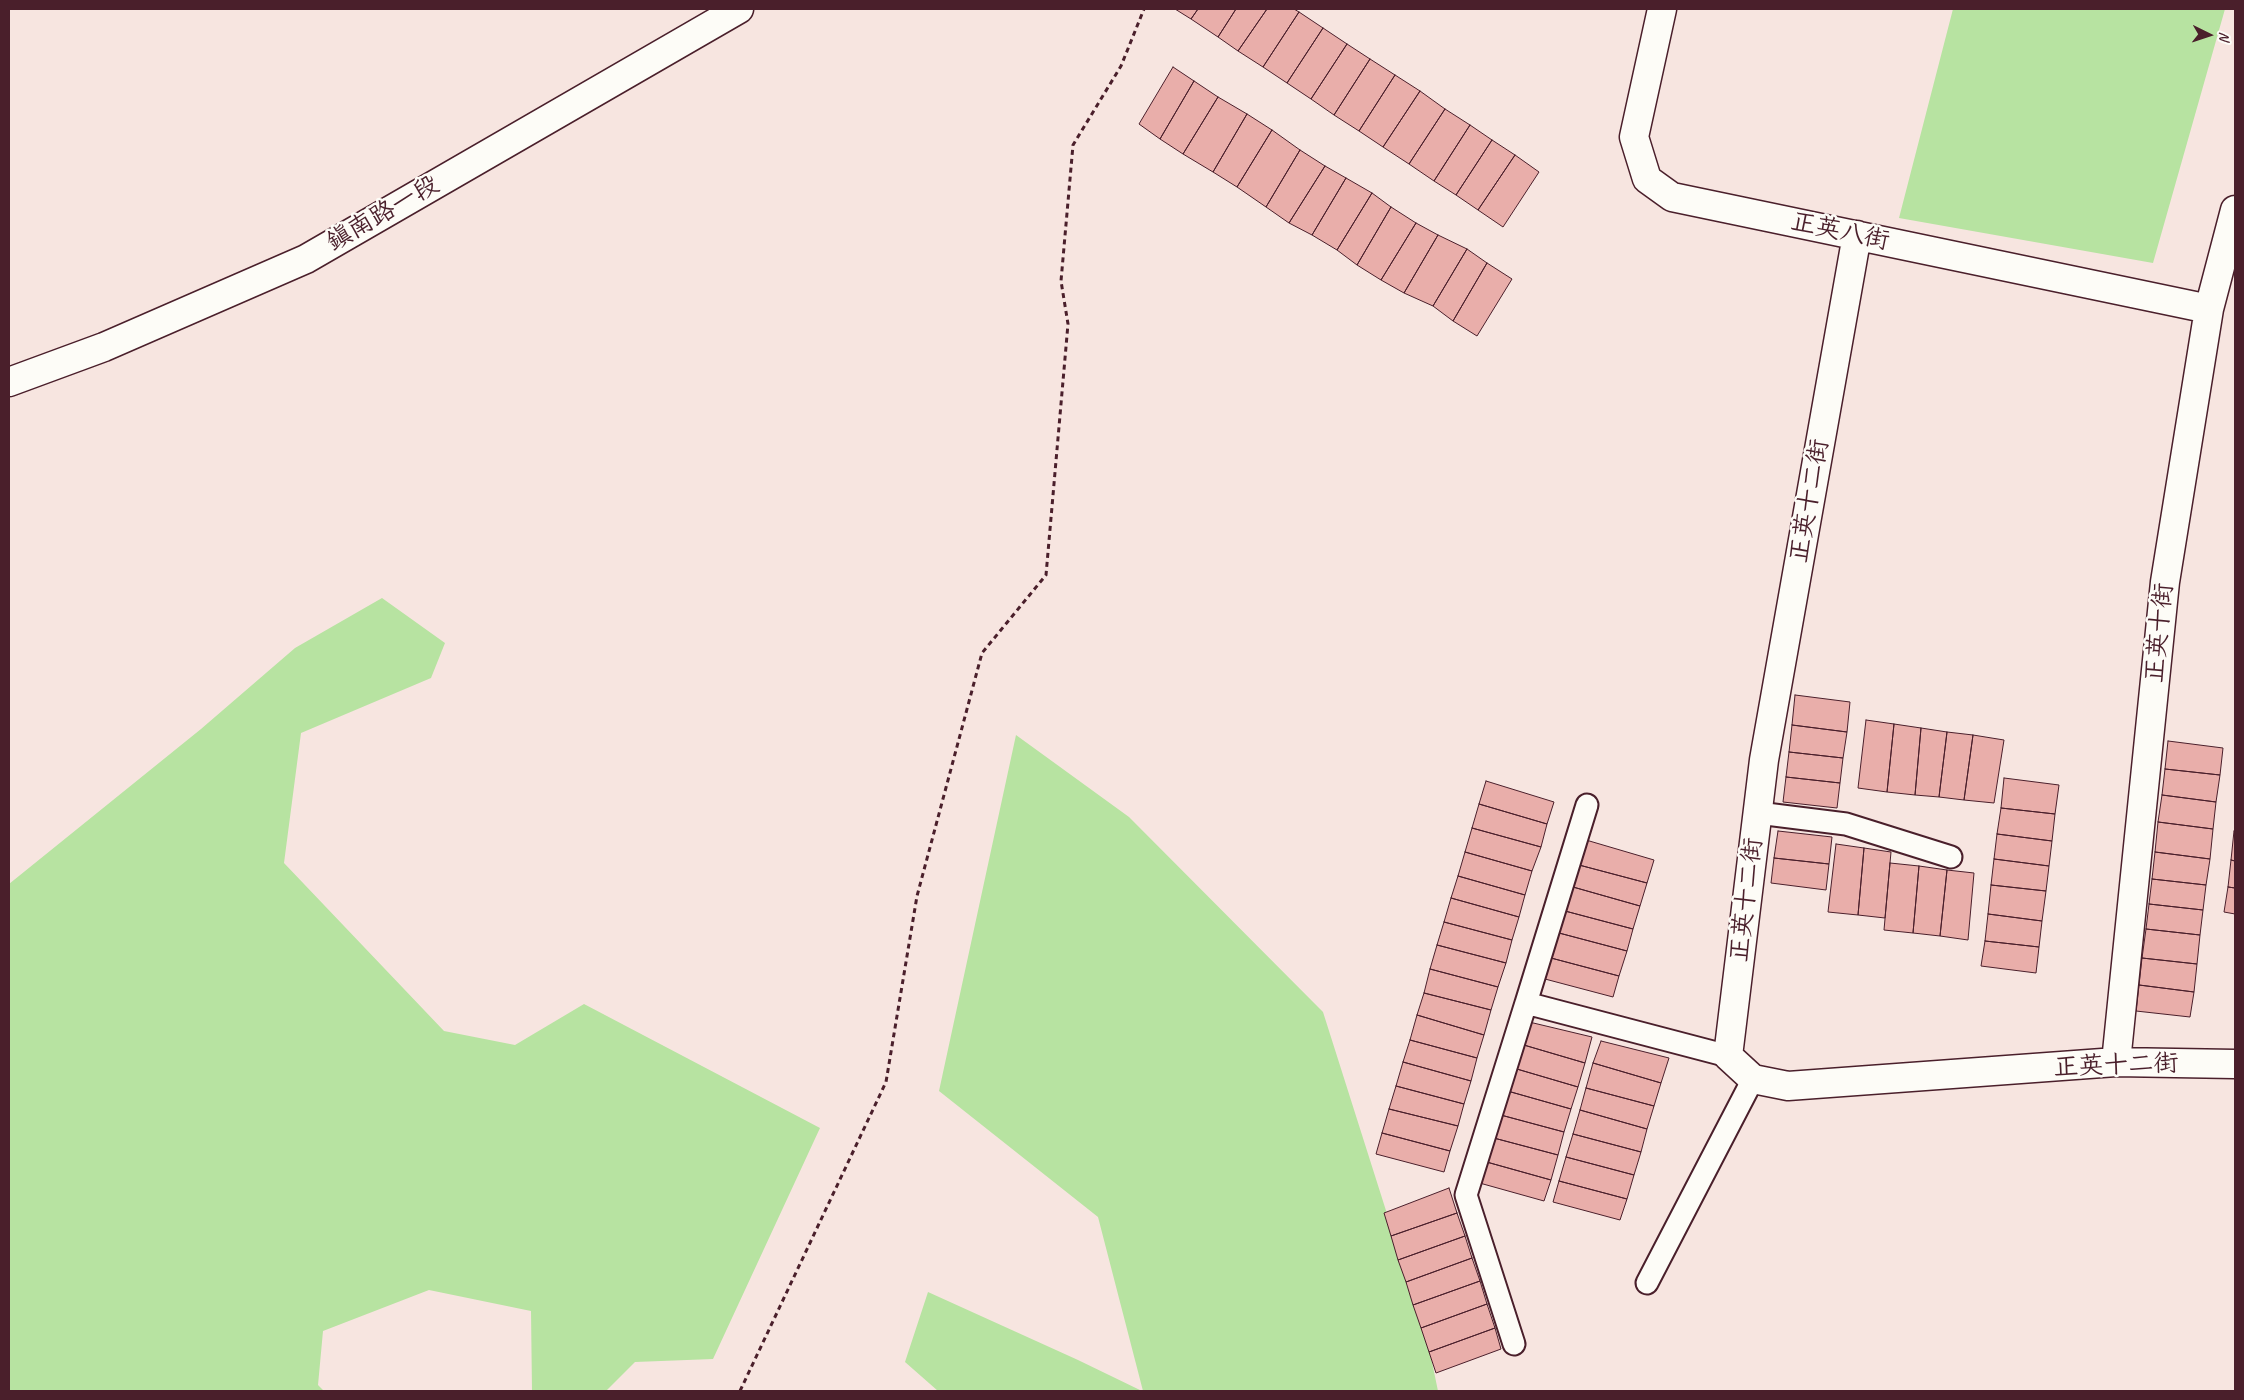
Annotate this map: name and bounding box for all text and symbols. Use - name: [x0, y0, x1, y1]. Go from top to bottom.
- north arrow: [2184, 10, 2234, 60]
- text: N: [2216, 31, 2233, 41]
- street label: 鎮南路一段: [321, 170, 445, 258]
- street label: 正英八街: [1788, 207, 1892, 257]
- street label: 正英十二街: [1784, 437, 1836, 565]
- street label: 正英十街: [2140, 582, 2180, 684]
- street label: 正英十二街: [1724, 836, 1770, 964]
- street label: 正英十二街: [2053, 1049, 2179, 1083]

